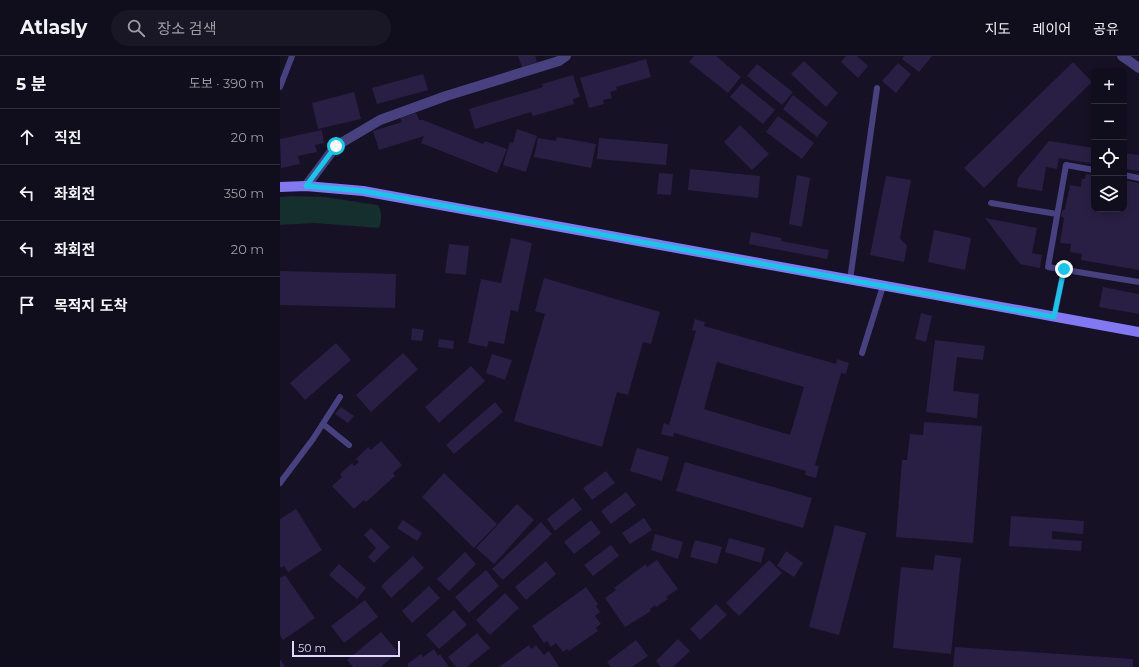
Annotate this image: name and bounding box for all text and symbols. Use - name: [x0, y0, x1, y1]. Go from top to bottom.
- search box: [111, 10, 391, 46]
- text: Atlasly: [20, 16, 87, 39]
- icon: search: [125, 17, 147, 39]
- text: 장소 검색: [157, 19, 216, 38]
- text: 지도: [985, 20, 1011, 38]
- text: 레이어: [1033, 20, 1071, 38]
- text: 공유: [1093, 20, 1119, 38]
- map controls: [1091, 68, 1127, 212]
- button: +: [1091, 68, 1127, 104]
- text: 5 분: [16, 74, 47, 94]
- text: 도보 · 390 m: [189, 75, 264, 91]
- button: −: [1091, 104, 1127, 140]
- icon: ahead: [16, 126, 38, 148]
- text: 직진: [54, 128, 82, 147]
- text: 20 m: [231, 129, 264, 145]
- route start: [327, 137, 345, 155]
- button: locate: [1091, 140, 1127, 176]
- button: layers: [1091, 176, 1127, 212]
- icon: left: [16, 182, 38, 204]
- text: 좌회전: [54, 184, 95, 203]
- text: 350 m: [224, 185, 264, 201]
- icon: left: [16, 238, 38, 260]
- text: 좌회전: [54, 240, 95, 259]
- text: 20 m: [231, 241, 264, 257]
- route end: [1055, 260, 1073, 278]
- icon: arrive: [16, 294, 38, 316]
- text: 목적지 도착: [54, 296, 127, 315]
- scale bar: [292, 639, 400, 658]
- text: 50 m: [298, 641, 326, 655]

